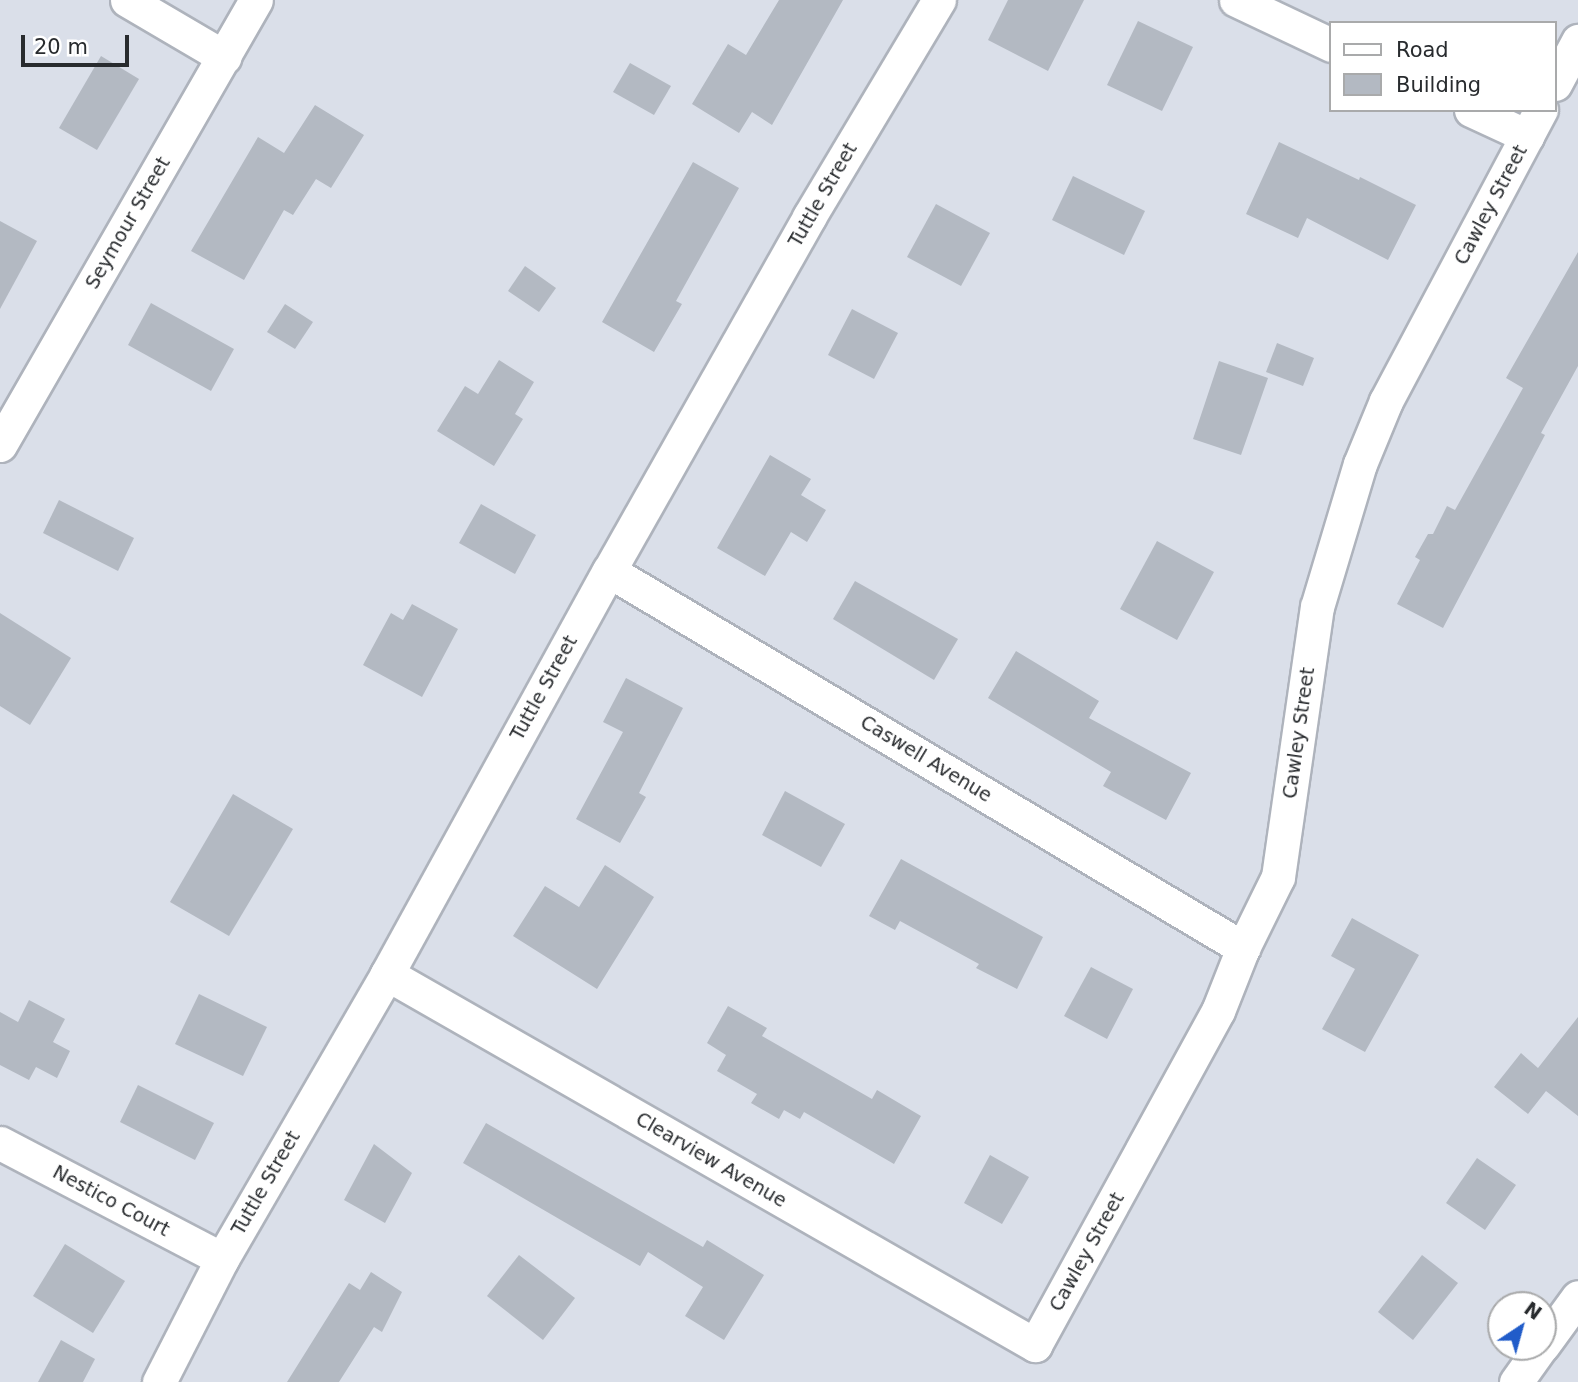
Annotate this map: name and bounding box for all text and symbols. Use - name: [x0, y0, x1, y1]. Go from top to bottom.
- scale bar: [24, 21, 133, 65]
- legend: [1330, 21, 1557, 112]
- text: 20 m: [34, 35, 88, 59]
- text: Road: [1396, 38, 1449, 62]
- text: Building: [1396, 73, 1481, 97]
- street label: Tuttle Street: [784, 139, 862, 251]
- street label: Cawley Street: [1450, 141, 1532, 269]
- street label: Seymour Street: [81, 153, 175, 293]
- street label: Tuttle Street: [506, 632, 582, 744]
- street label: Cawley Street: [1278, 666, 1320, 800]
- street label: Caswell Avenue: [856, 711, 996, 807]
- street label: Clearview Avenue: [632, 1108, 790, 1212]
- street label: Tuttle Street: [227, 1127, 305, 1239]
- street label: Nestico Court: [49, 1161, 173, 1241]
- street label: Cawley Street: [1045, 1189, 1129, 1315]
- north arrow: [1487, 1291, 1557, 1361]
- text: N: [1520, 1297, 1546, 1324]

